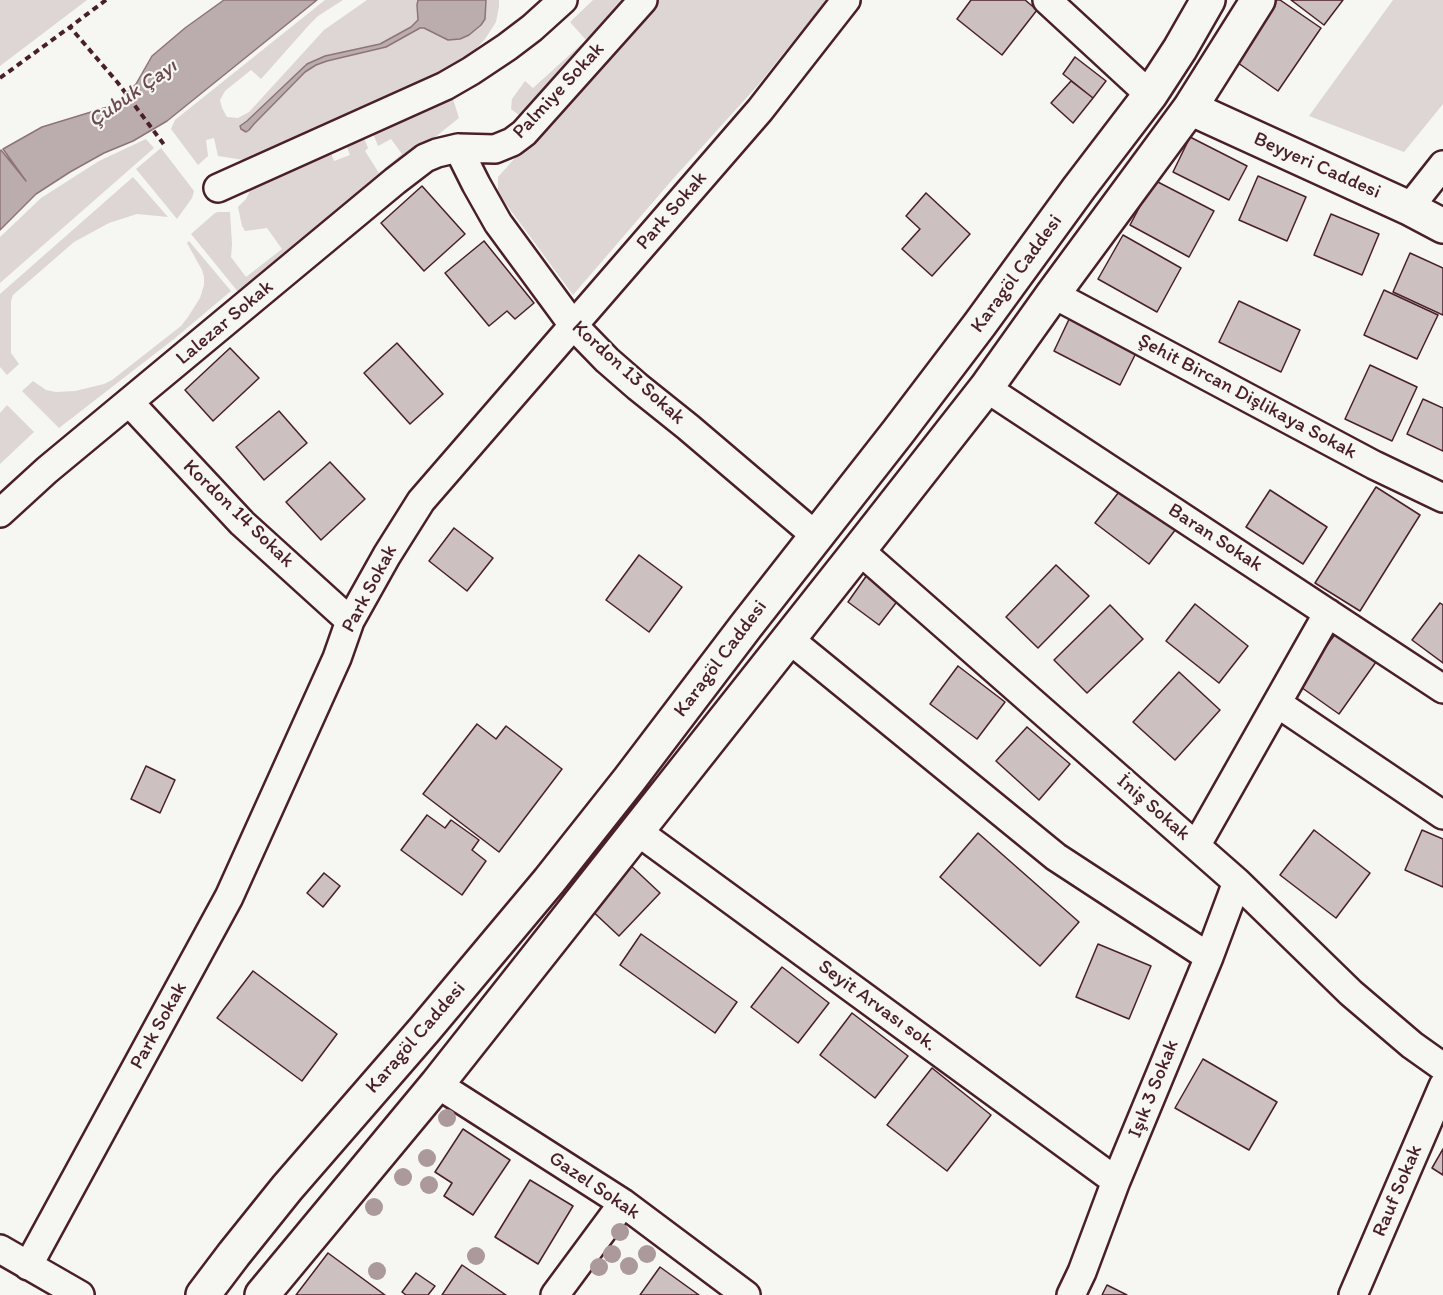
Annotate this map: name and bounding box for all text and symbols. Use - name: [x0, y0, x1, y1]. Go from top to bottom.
- street label: Palmiye Sokak: [508, 38, 610, 144]
- water label: Çubuk Çayı: [84, 54, 182, 134]
- street label: Beyyeri Caddesi: [1250, 127, 1384, 205]
- street label: Park Sokak: [632, 167, 712, 255]
- street label: Karagöl Caddesi: [966, 210, 1068, 338]
- street label: Lalezar Sokak: [172, 275, 278, 371]
- street label: Kordon 13 Sokak: [566, 316, 690, 430]
- street label: Şehit Bircan Dişlikaya Sokak: [1134, 329, 1360, 465]
- street label: Kordon 14 Sokak: [177, 455, 299, 573]
- street label: Baran Sokak: [1163, 498, 1267, 578]
- street label: Park Sokak: [337, 541, 403, 637]
- street label: Karagöl Caddesi: [669, 596, 773, 722]
- street label: İniş Sokak: [1111, 770, 1195, 846]
- street label: Seyit Arvası sok.: [813, 955, 941, 1057]
- street label: Karagöl Caddesi: [361, 977, 471, 1099]
- street label: Park Sokak: [125, 978, 193, 1074]
- street label: Işık 3 Sokak: [1123, 1036, 1185, 1142]
- street label: Rauf Sokak: [1368, 1142, 1428, 1240]
- street label: Gazel Sokak: [544, 1147, 644, 1225]

